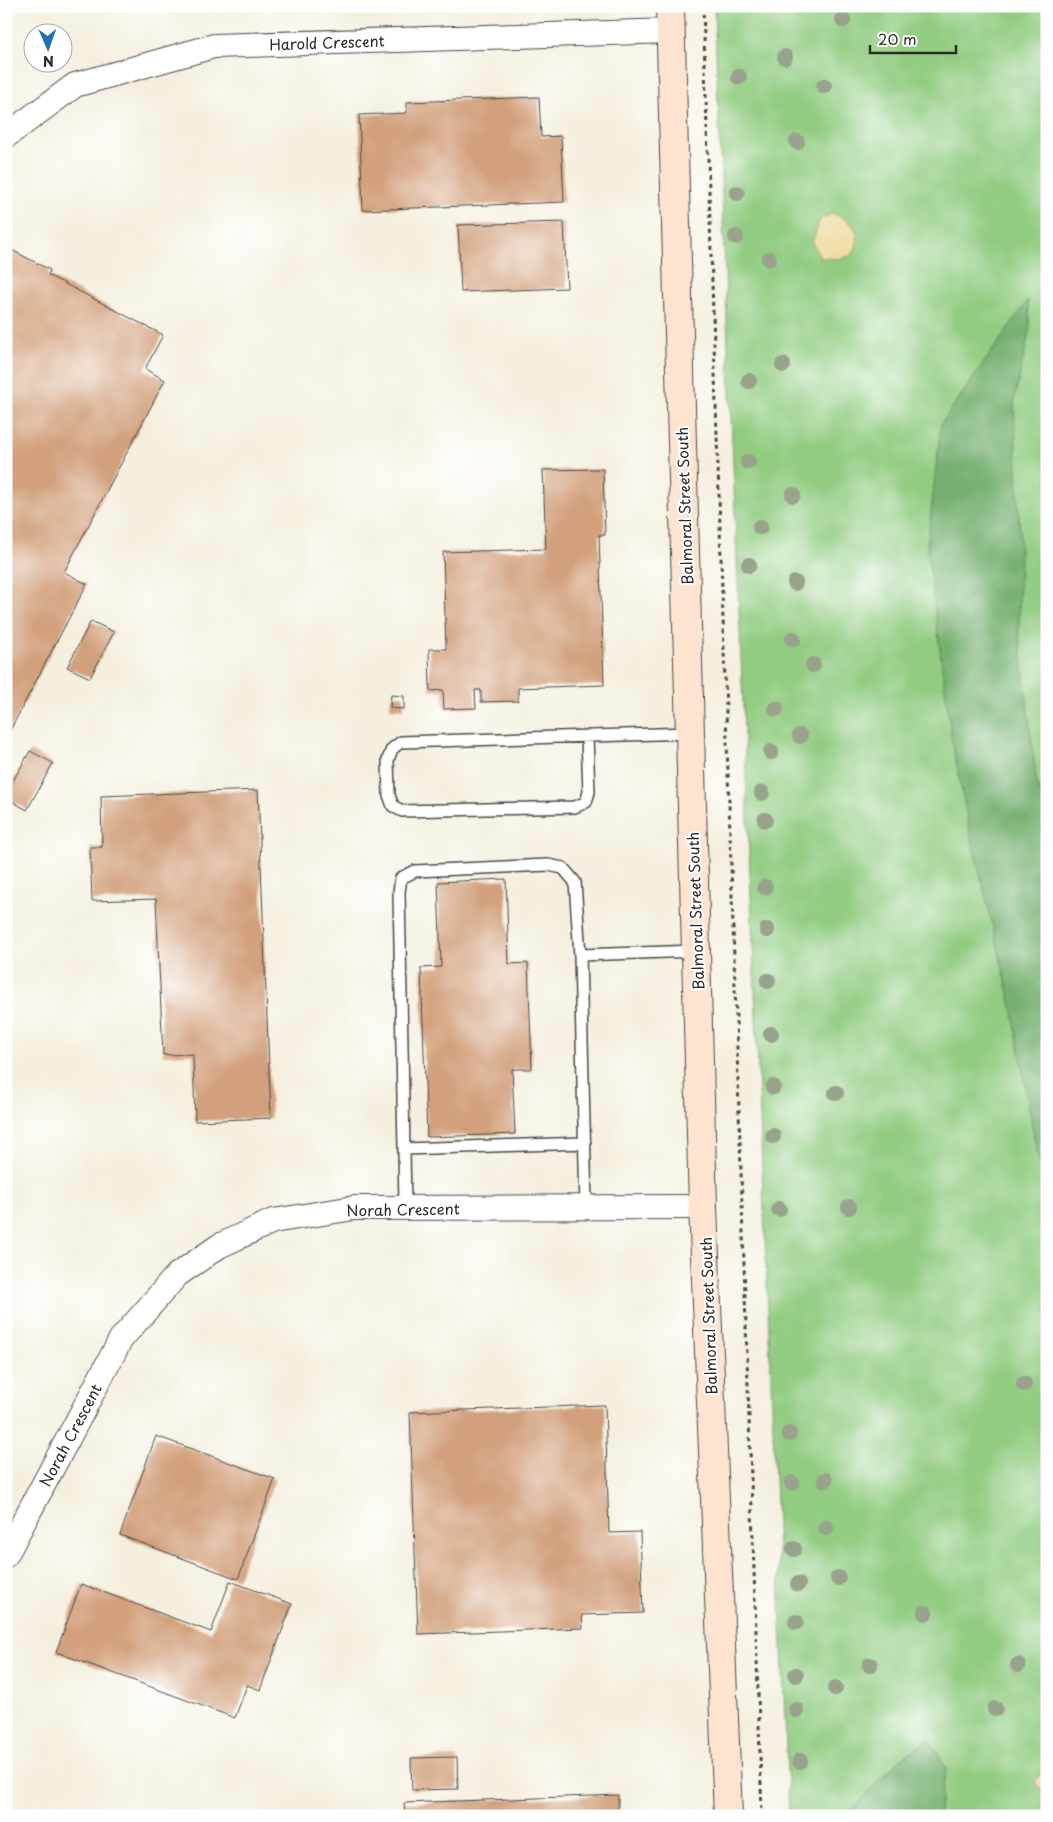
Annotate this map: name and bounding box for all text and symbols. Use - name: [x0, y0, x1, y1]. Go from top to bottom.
- north arrow: [22, 22, 72, 72]
- scale bar: [870, 22, 957, 54]
- text: 20 m: [878, 27, 917, 50]
- street label: Harold Crescent: [269, 28, 385, 56]
- text: N: [43, 51, 54, 72]
- street label: Balmoral Street South: [670, 427, 698, 585]
- street label: Balmoral Street South: [681, 832, 709, 990]
- street label: Norah Crescent: [346, 1197, 460, 1221]
- street label: Balmoral Street South: [694, 1237, 722, 1395]
- street label: Norah Crescent: [33, 1379, 107, 1491]

